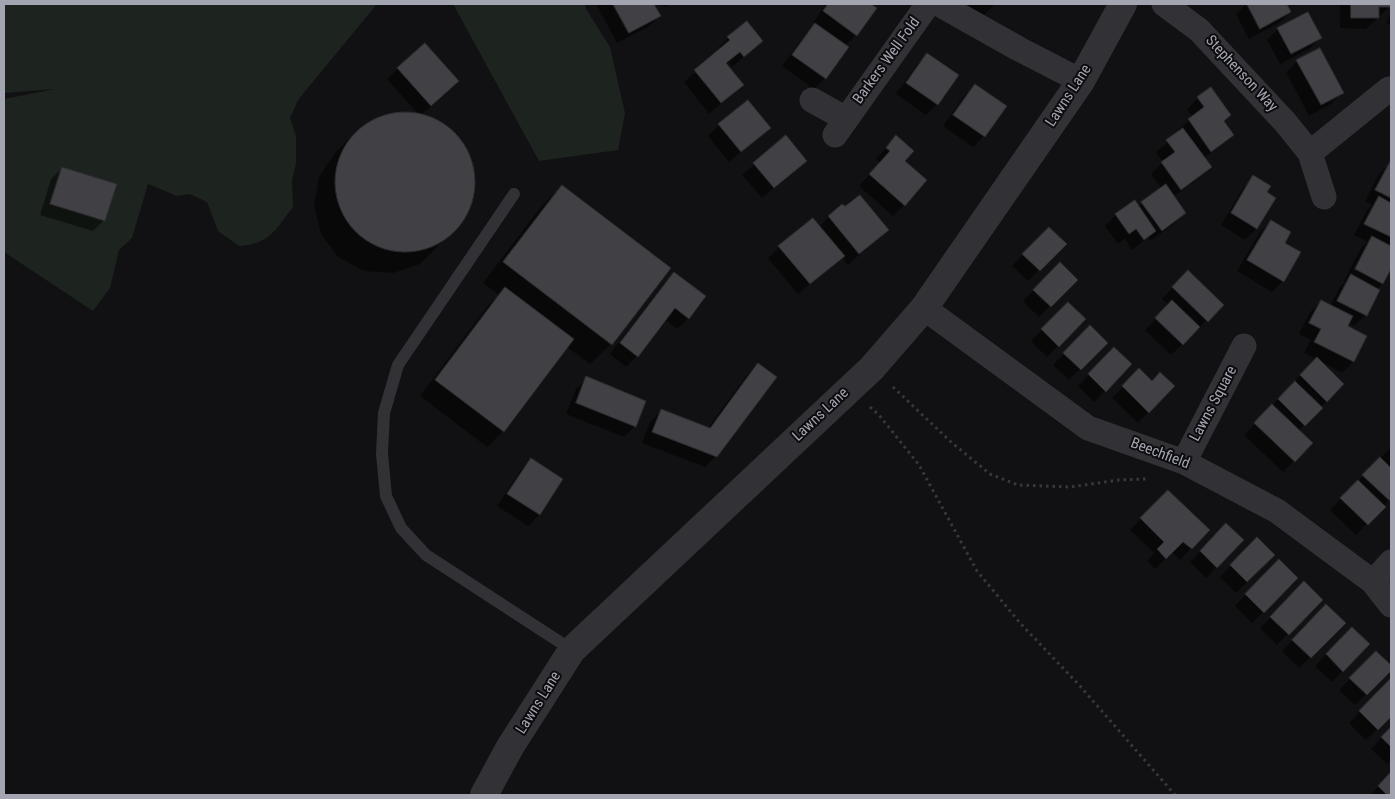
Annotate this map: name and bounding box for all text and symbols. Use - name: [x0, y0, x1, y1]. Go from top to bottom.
- street label: Barkers Well Fold: [850, 14, 924, 108]
- street label: Stephenson Way: [1201, 32, 1281, 116]
- street label: Lawns Lane: [1042, 62, 1096, 130]
- street label: Lawns Square: [1187, 363, 1241, 445]
- street label: Lawns Lane: [789, 384, 853, 446]
- street label: Beechfield: [1128, 435, 1192, 473]
- street label: Lawns Lane: [513, 668, 565, 738]

